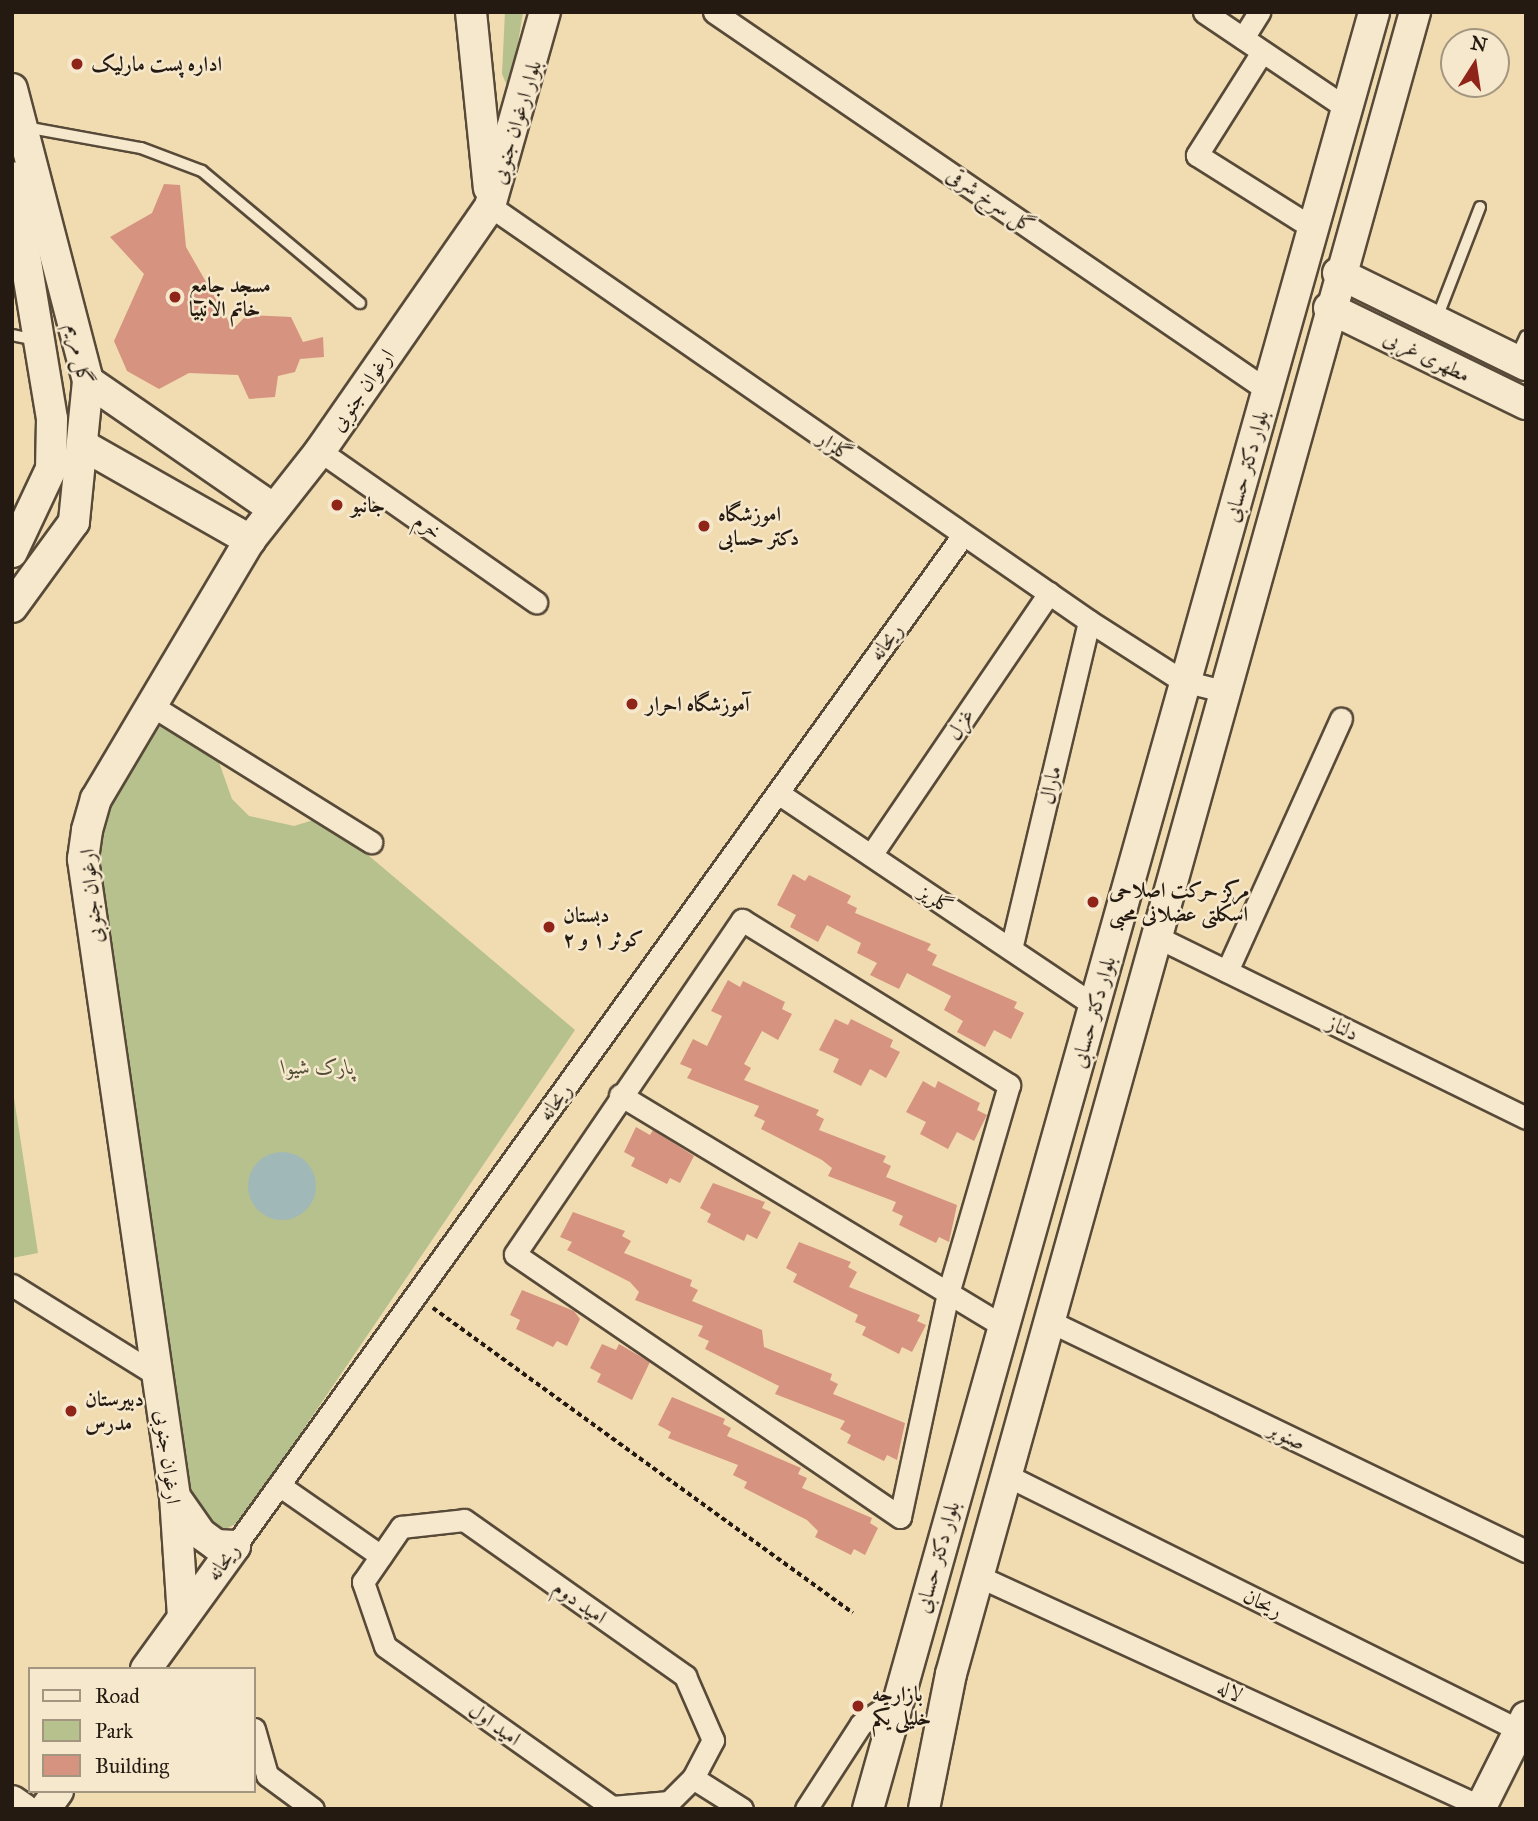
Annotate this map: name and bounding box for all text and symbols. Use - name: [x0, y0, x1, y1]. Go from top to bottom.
- north arrow: [1440, 28, 1510, 98]
- text: N: [1469, 31, 1489, 57]
- place label: اداره پست مارلیک: [91, 51, 222, 77]
- marker: اداره پست مارلیک: [69, 56, 85, 72]
- street label: بلوار ارغوان جنوبی: [485, 57, 547, 187]
- street label: گل سرخ شرقی: [942, 161, 1040, 239]
- place label: مسجد جامع خاتم الانبیا: [189, 272, 271, 322]
- marker: مسجد جامع خاتم الانبیا: [167, 289, 183, 305]
- street label: گل مریم: [62, 322, 98, 386]
- street label: مطهری غربی: [1380, 324, 1474, 388]
- street label: ارغوان جنوبی: [325, 344, 399, 436]
- street label: بلوار دکتر حسابی: [1218, 407, 1274, 525]
- street label: گلزار: [813, 425, 857, 467]
- place label: جانبو: [351, 492, 385, 518]
- marker: جانبو: [329, 497, 345, 513]
- place label: اموزشگاه دکتر حسابی: [718, 501, 799, 551]
- street label: خرم: [409, 508, 447, 544]
- marker: اموزشگاه دکتر حسابی: [696, 518, 712, 534]
- street label: ریحانه: [864, 618, 908, 666]
- place label: آموزشگاه احرار: [646, 691, 750, 717]
- marker: آموزشگاه احرار: [624, 696, 640, 712]
- street label: غزل: [940, 703, 980, 745]
- street label: مارال: [1033, 763, 1067, 807]
- street label: ارغوان جنوبی: [74, 848, 108, 944]
- place label: مرکز حرکت اصلاحی اسکلتی عضلانی محبی: [1109, 877, 1249, 927]
- street label: گلریز: [914, 879, 958, 919]
- marker: مرکز حرکت اصلاحی اسکلتی عضلانی محبی: [1083, 892, 1103, 912]
- place label: دبستان کوثر ۱ و ۲: [563, 902, 643, 952]
- marker: دبستان کوثر ۱ و ۲: [541, 919, 557, 935]
- street label: بلوار دکتر حسابی: [1065, 953, 1121, 1071]
- street label: دلناز: [1323, 1010, 1363, 1046]
- park label: پارک شیوا: [282, 1054, 354, 1080]
- street label: ریحانه: [533, 1078, 577, 1126]
- place label: دبیرستان مدرس: [85, 1386, 144, 1436]
- marker: دبیرستان مدرس: [63, 1403, 79, 1419]
- street label: ارغوان جنوبی: [150, 1409, 186, 1505]
- street label: صنوبر: [1264, 1416, 1310, 1456]
- street label: بلوار دکتر حسابی: [909, 1498, 965, 1616]
- street label: ریحانه: [201, 1538, 245, 1586]
- street label: امید دوم: [548, 1575, 612, 1629]
- street label: ریحان: [1239, 1583, 1287, 1623]
- legend: [28, 1667, 256, 1793]
- street label: لاله: [1213, 1674, 1247, 1708]
- place label: بازارچه خلیلی یکم: [872, 1681, 931, 1731]
- text: Road: [95, 1683, 140, 1709]
- street label: امید اول: [464, 1697, 526, 1751]
- marker: بازارچه خلیلی یکم: [850, 1698, 866, 1714]
- text: Park: [95, 1718, 133, 1744]
- text: Building: [95, 1753, 169, 1779]

